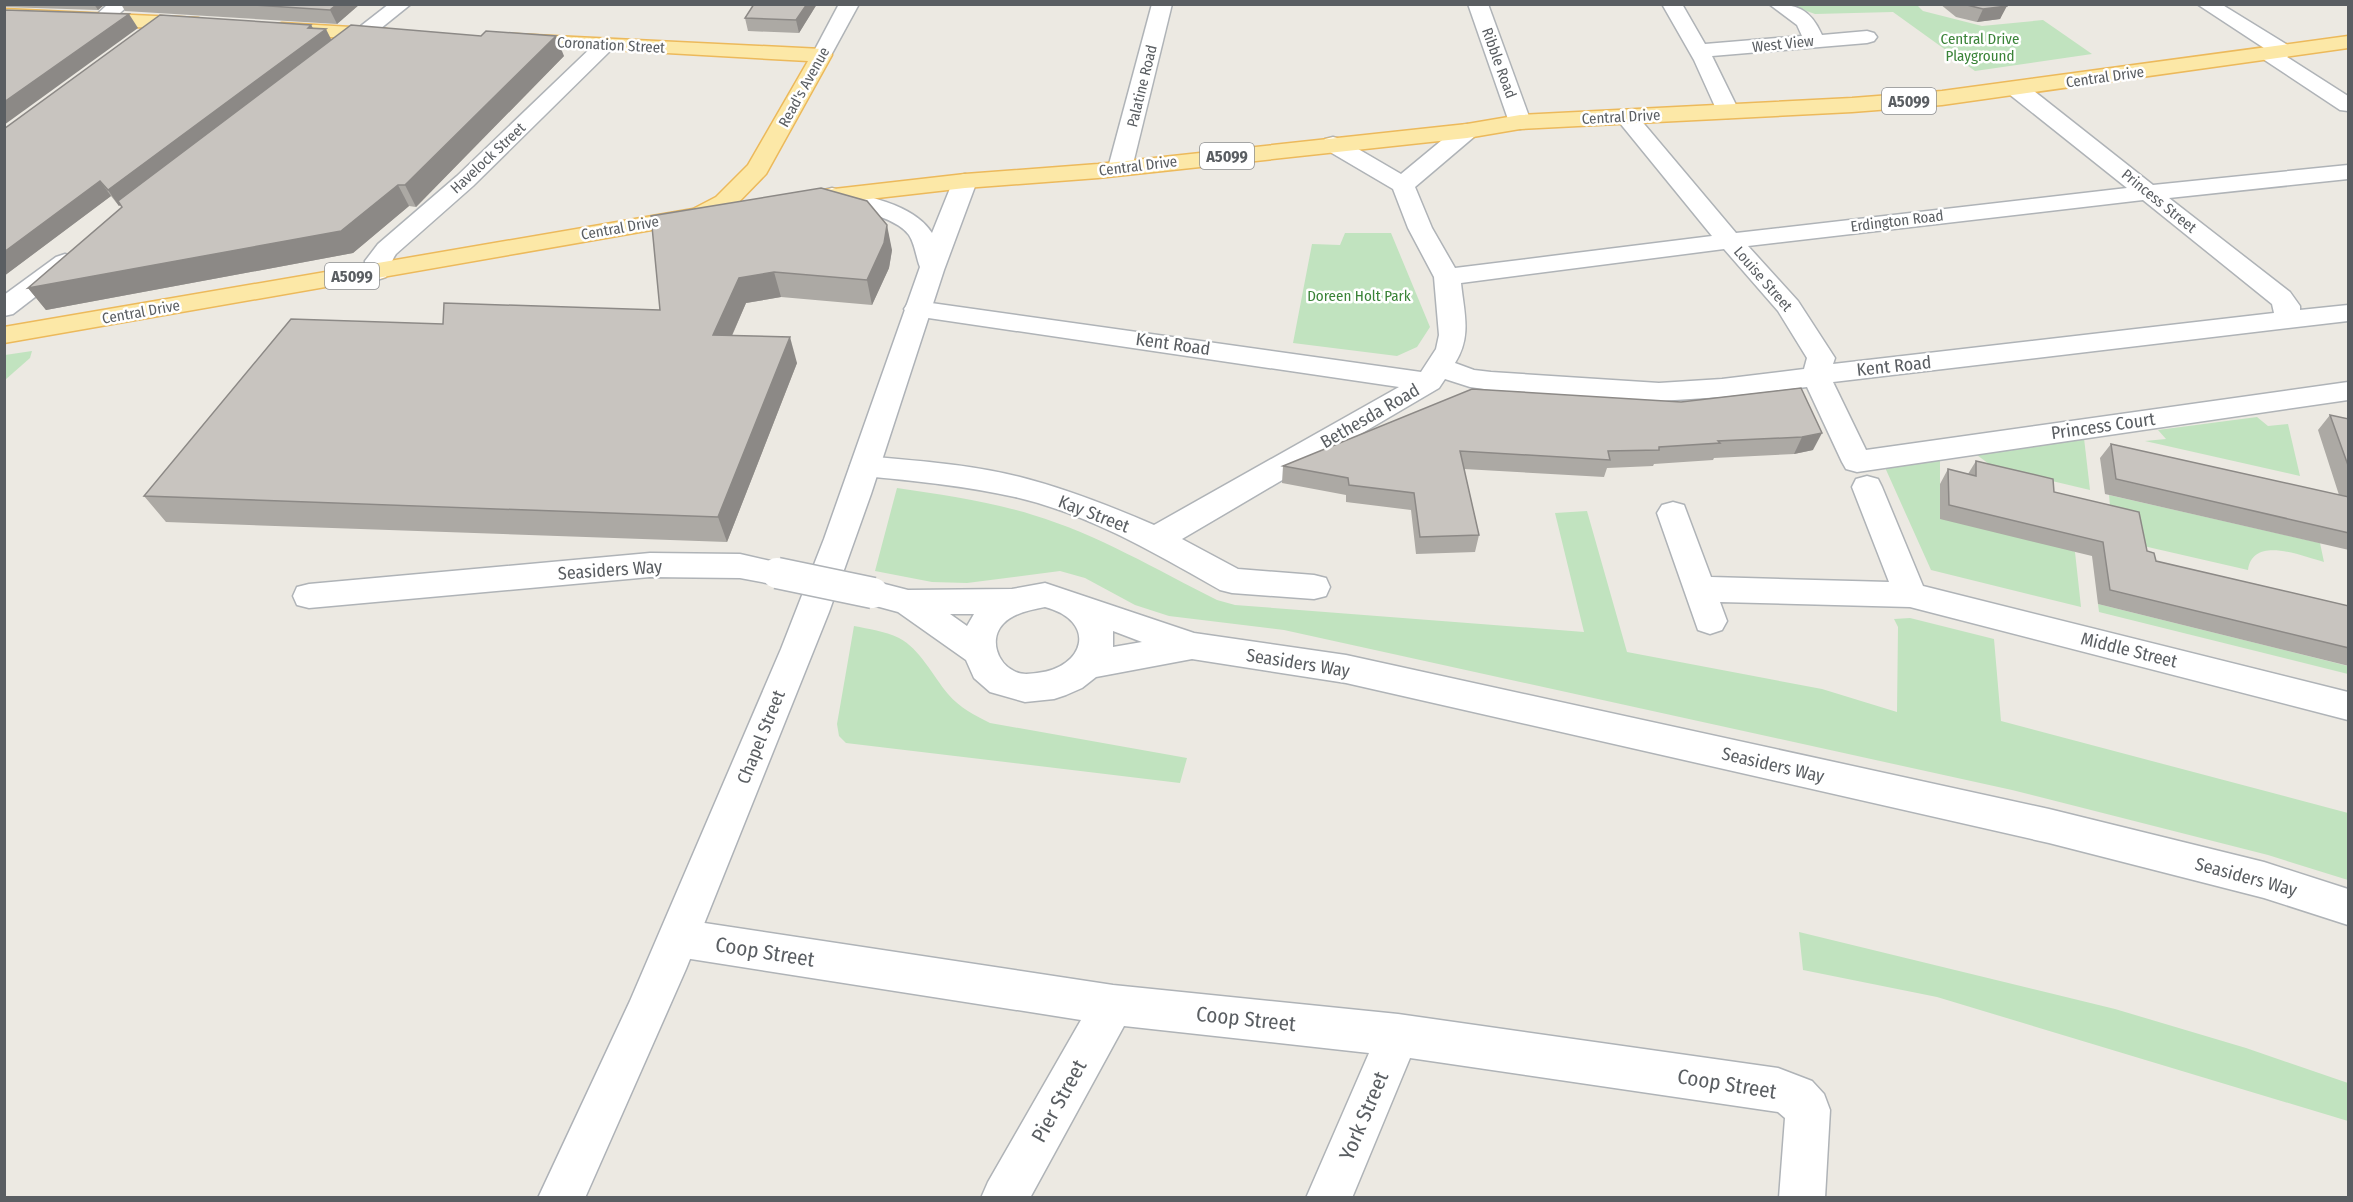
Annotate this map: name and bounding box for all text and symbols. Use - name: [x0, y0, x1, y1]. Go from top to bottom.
- street label: Ribble Road: [1478, 25, 1520, 101]
- park label: Central Drive Playground: [1941, 30, 2019, 65]
- street label: West View: [1751, 32, 1815, 56]
- street label: Coronation Street: [557, 33, 666, 57]
- street label: Palatine Road: [1123, 43, 1161, 129]
- street label: Read's Avenue: [775, 44, 833, 130]
- street label: Central Drive: [2065, 63, 2145, 91]
- road number: A5099: [1882, 88, 1936, 114]
- street label: Central Drive: [1581, 106, 1661, 128]
- street label: Havelock Street: [447, 119, 529, 197]
- road number: A5099: [1200, 143, 1254, 169]
- street label: Central Drive: [1098, 152, 1178, 180]
- street label: Princess Street: [2118, 165, 2200, 237]
- street label: Erdington Road: [1849, 206, 1945, 236]
- street label: Central Drive: [580, 212, 660, 244]
- street label: Louise Street: [1730, 243, 1796, 315]
- road number: A5099: [325, 263, 379, 289]
- park label: Doreen Holt Park: [1307, 287, 1411, 305]
- street label: Central Drive: [101, 296, 181, 328]
- street label: Kent Road: [1134, 328, 1212, 360]
- street label: Kent Road: [1856, 351, 1932, 381]
- street label: Bethesda Road: [1317, 379, 1423, 453]
- street label: Princess Court: [2050, 408, 2157, 444]
- street label: Kay Street: [1055, 490, 1133, 538]
- street label: Seasiders Way: [557, 555, 663, 585]
- street label: Middle Street: [2078, 627, 2180, 673]
- street label: Seasiders Way: [1245, 644, 1351, 682]
- street label: Chapel Street: [732, 687, 790, 787]
- street label: Seasiders Way: [1720, 743, 1826, 787]
- street label: Seasiders Way: [2193, 853, 2299, 901]
- street label: Coop Street: [714, 931, 817, 973]
- street label: Coop Street: [1195, 1001, 1297, 1037]
- street label: Pier Street: [1026, 1055, 1092, 1147]
- street label: Coop Street: [1676, 1063, 1779, 1105]
- street label: York Street: [1334, 1068, 1394, 1164]

